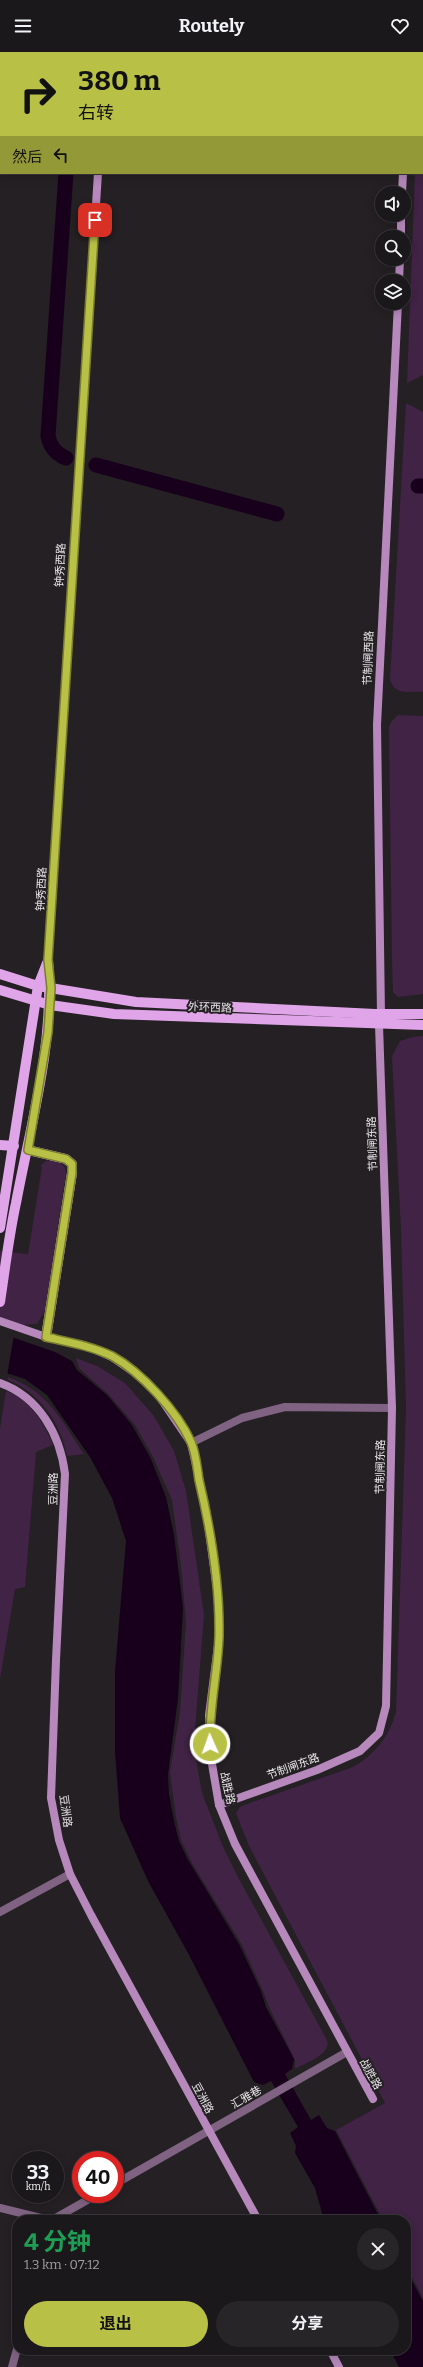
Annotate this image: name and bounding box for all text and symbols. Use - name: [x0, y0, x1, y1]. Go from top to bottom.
- icon: menu: [12, 15, 34, 37]
- text: Routely: [179, 15, 244, 37]
- icon: heart: [389, 15, 411, 37]
- text: 380 m: [78, 64, 161, 97]
- icon: right: [12, 68, 64, 120]
- text: 右转: [78, 102, 114, 124]
- icon: left: [50, 144, 72, 166]
- text: 然后: [12, 148, 42, 166]
- map controls: [375, 186, 411, 310]
- button: sound: [375, 186, 411, 222]
- pin: [78, 203, 112, 237]
- icon: arrive: [84, 209, 106, 231]
- button: search: [375, 230, 411, 266]
- button: layers: [375, 274, 411, 310]
- street label: 钟秀西路: [53, 543, 68, 587]
- street label: 节制闸西路: [361, 630, 376, 686]
- street label: 钟秀西路: [34, 867, 49, 911]
- street label: 外环西路: [188, 1000, 232, 1015]
- street label: 节制闸东路: [365, 1116, 380, 1172]
- street label: 节制闸东路: [374, 1439, 387, 1495]
- street label: 豆洲路: [47, 1472, 60, 1506]
- position arrow: [189, 1723, 231, 1765]
- street label: 节制闸东路: [265, 1751, 321, 1782]
- street label: 战胜路: [217, 1771, 238, 1806]
- street label: 豆洲路: [57, 1794, 74, 1828]
- street label: 战胜路: [357, 2057, 384, 2092]
- street label: 豆洲路: [189, 2081, 216, 2116]
- street label: 汇雅巷: [229, 2084, 264, 2111]
- speed limit sign: 40: [72, 2151, 124, 2203]
- text: 33: [27, 2160, 49, 2184]
- text: km/h: [26, 2181, 50, 2193]
- text: 4 分钟: [24, 2228, 91, 2256]
- button: close: [357, 2228, 399, 2270]
- text: 1.3 km · 07:12: [24, 2257, 100, 2272]
- button: 退出: [24, 2301, 208, 2347]
- button: 分享: [216, 2301, 399, 2347]

